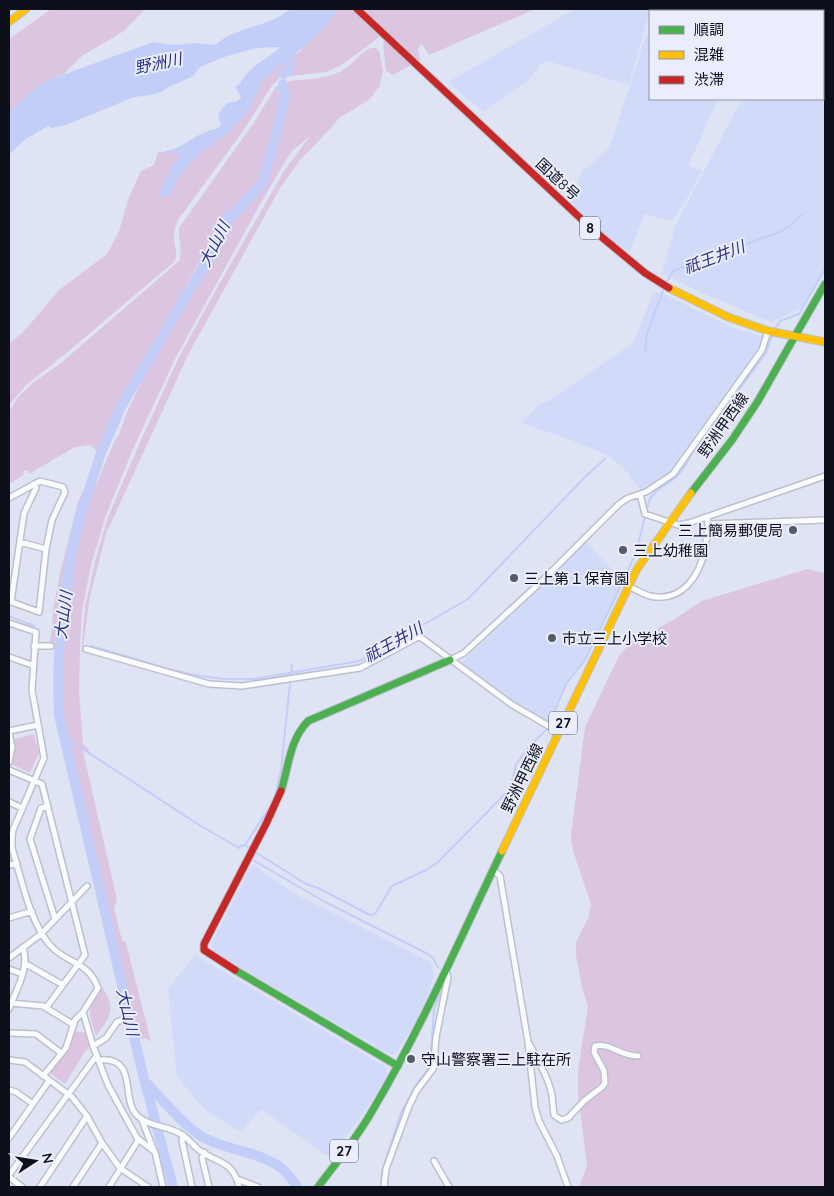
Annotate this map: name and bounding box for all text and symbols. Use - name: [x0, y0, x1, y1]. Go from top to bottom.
- legend: [649, 10, 824, 100]
- text: 順調: [694, 20, 724, 39]
- text: 混雑: [694, 45, 724, 64]
- water label: 野洲川: [132, 48, 186, 78]
- text: 渋滞: [694, 70, 724, 89]
- street label: 国道8号: [532, 154, 584, 204]
- water label: 大山川: [194, 216, 235, 270]
- road number: 8: [580, 217, 600, 240]
- water label: 祇王井川: [681, 235, 749, 278]
- street label: 野洲甲西線: [694, 389, 752, 461]
- place label: 三上簡易郵便局: [678, 521, 783, 540]
- marker: 三上簡易郵便局: [787, 524, 799, 536]
- place label: 三上幼稚園: [633, 541, 708, 560]
- marker: 三上幼稚園: [617, 544, 629, 556]
- place label: 三上第１保育園: [524, 569, 629, 588]
- marker: 三上第１保育園: [508, 572, 520, 584]
- water label: 大山川: [50, 588, 76, 640]
- water label: 祇王井川: [360, 617, 428, 666]
- place label: 市立三上小学校: [562, 629, 667, 648]
- marker: 市立三上小学校: [546, 632, 558, 644]
- road number: 27: [549, 711, 577, 734]
- street label: 野洲甲西線: [497, 740, 547, 816]
- water label: 大山川: [113, 986, 144, 1040]
- place label: 守山警察署三上駐在所: [421, 1050, 571, 1069]
- marker: 守山警察署三上駐在所: [405, 1053, 417, 1065]
- north arrow: [10, 1136, 60, 1186]
- road number: 27: [330, 1140, 358, 1162]
- text: N: [38, 1151, 58, 1165]

